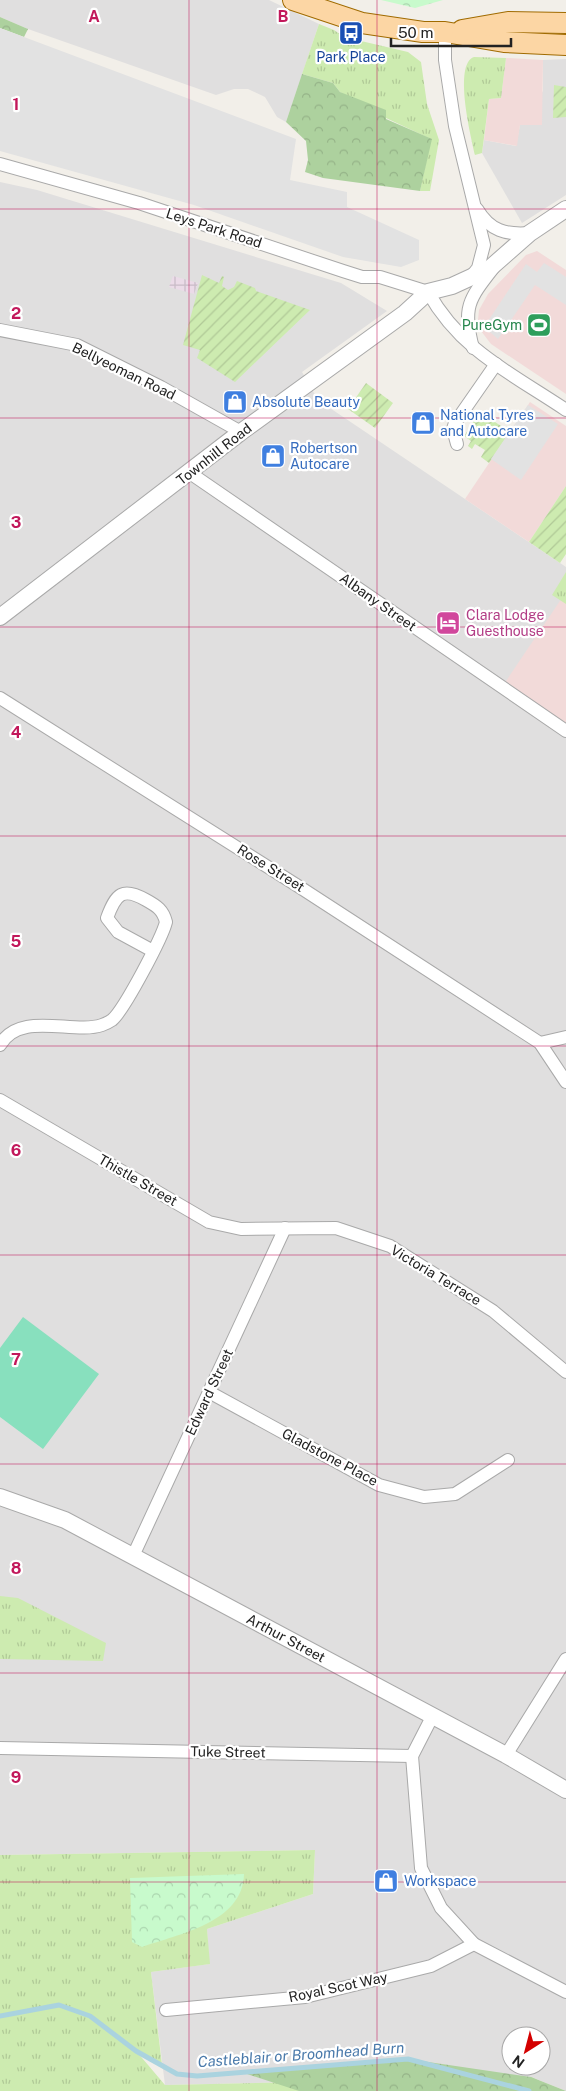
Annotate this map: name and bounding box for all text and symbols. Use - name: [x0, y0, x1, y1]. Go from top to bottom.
- text: A: [88, 7, 100, 26]
- text: B: [278, 7, 289, 26]
- scale bar: [391, 15, 511, 47]
- bus stop icon: Park Place: [338, 20, 364, 46]
- text: 50 m: [398, 24, 433, 41]
- place label: Park Place: [316, 49, 386, 65]
- text: 1: [13, 95, 19, 114]
- street label: Leys Park Road: [164, 205, 264, 251]
- text: 2: [11, 304, 21, 323]
- sports icon: PureGym: [526, 312, 552, 338]
- place label: PureGym: [462, 317, 522, 333]
- street label: Bellyeoman Road: [70, 339, 178, 403]
- shop icon: Absolute Beauty: [222, 389, 248, 415]
- place label: Absolute Beauty: [252, 394, 360, 410]
- place label: National Tyres and Autocare: [440, 407, 534, 439]
- shop icon: National Tyres and Autocare: [410, 410, 436, 436]
- street label: Townhill Road: [173, 420, 255, 488]
- place label: Robertson Autocare: [290, 440, 357, 472]
- shop icon: Robertson Autocare: [260, 443, 286, 469]
- text: 3: [11, 513, 21, 532]
- street label: Albany Street: [337, 570, 419, 634]
- place label: Clara Lodge Guesthouse: [466, 607, 544, 639]
- hotel icon: Clara Lodge Guesthouse: [435, 610, 461, 636]
- text: 4: [11, 723, 22, 742]
- street label: Rose Street: [234, 841, 308, 895]
- text: 5: [11, 932, 22, 951]
- text: 6: [11, 1141, 21, 1160]
- street label: Thistle Street: [96, 1151, 180, 1209]
- street label: Victoria Terrace: [388, 1242, 484, 1308]
- street label: Edward Street: [182, 1346, 236, 1438]
- text: 7: [11, 1350, 21, 1369]
- street label: Gladstone Place: [279, 1425, 381, 1489]
- text: 8: [11, 1559, 22, 1578]
- street label: Arthur Street: [244, 1611, 328, 1665]
- street label: Tuke Street: [190, 1743, 266, 1761]
- text: 9: [11, 1768, 21, 1787]
- shop icon: Workspace: [373, 1868, 399, 1894]
- place label: Workspace: [404, 1873, 476, 1889]
- street label: Royal Scot Way: [287, 1969, 389, 2005]
- north arrow: [501, 2026, 551, 2076]
- water label: Castleblair or Broomhead Burn: [197, 2039, 405, 2070]
- text: N: [509, 2052, 527, 2071]

